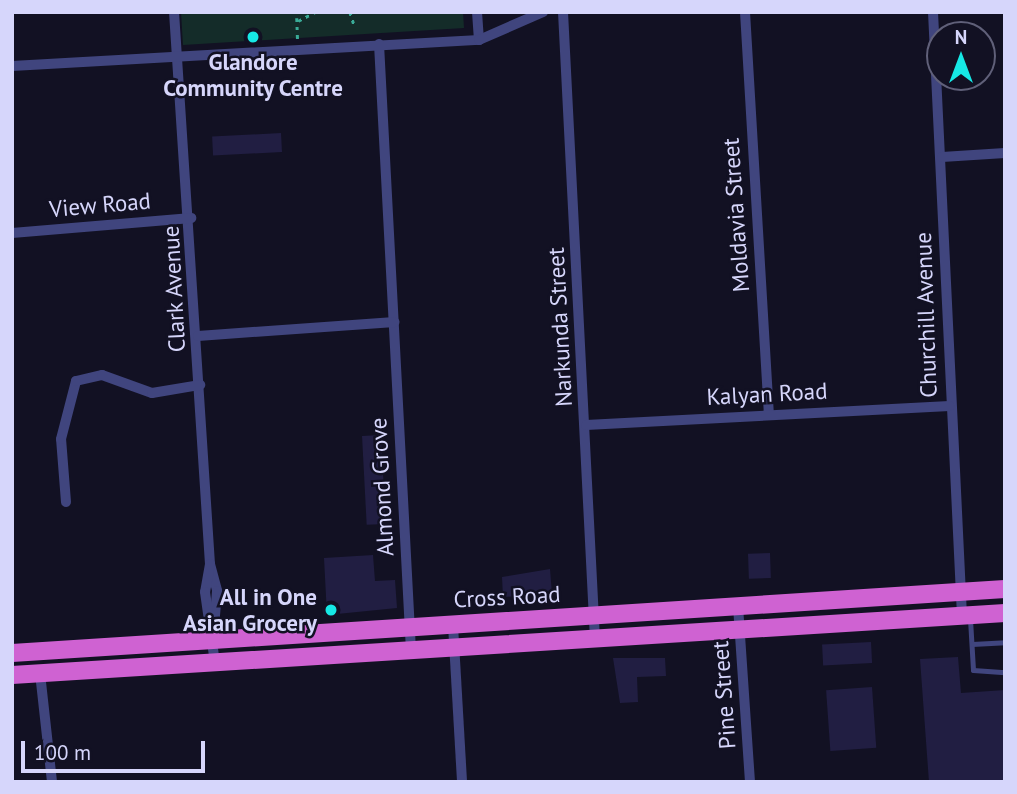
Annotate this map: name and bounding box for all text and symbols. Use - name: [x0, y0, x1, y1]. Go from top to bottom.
- north arrow: [926, 21, 996, 91]
- text: N: [955, 25, 967, 49]
- marker: Glandore Community Centre: [245, 29, 261, 45]
- place label: Glandore Community Centre: [163, 48, 343, 102]
- street label: Moldavia Street: [717, 137, 755, 293]
- street label: View Road: [48, 187, 152, 223]
- street label: Clark Avenue: [157, 224, 191, 354]
- street label: Churchill Avenue: [909, 231, 943, 399]
- street label: Narkunda Street: [542, 247, 578, 407]
- street label: Kalyan Road: [706, 377, 828, 411]
- street label: Almond Grove: [365, 417, 399, 557]
- street label: Cross Road: [453, 580, 561, 614]
- place label: All in One Asian Grocery: [183, 583, 317, 637]
- marker: All in One Asian Grocery: [323, 602, 339, 618]
- street label: Pine Street: [706, 640, 742, 750]
- scale bar: [24, 728, 208, 772]
- text: 100 m: [34, 739, 91, 766]

